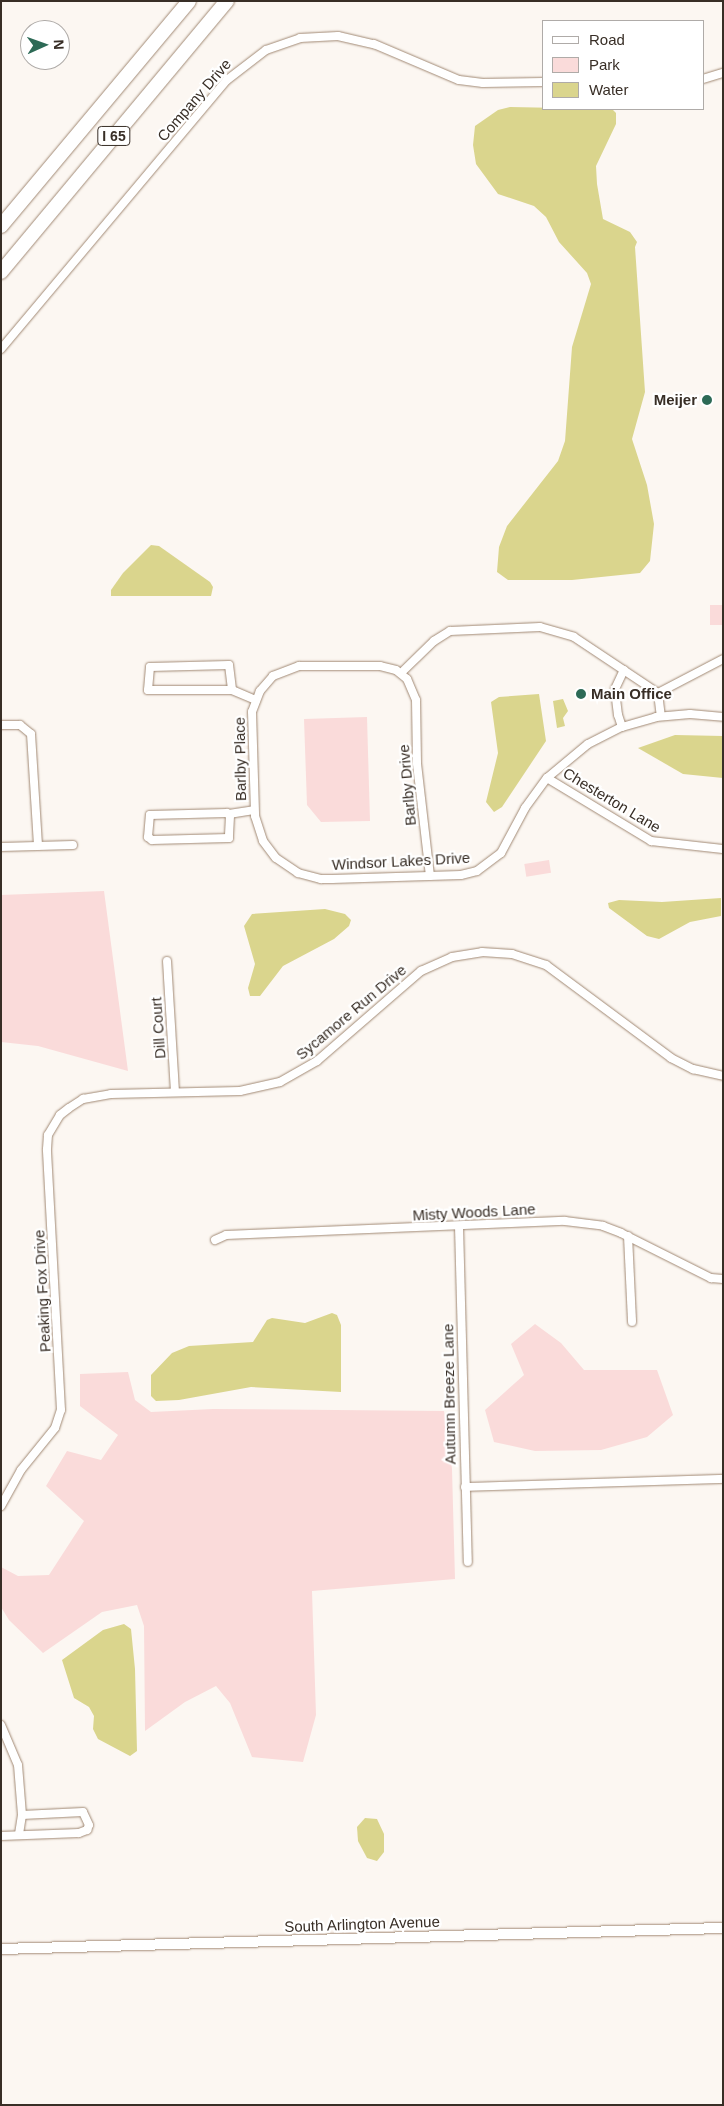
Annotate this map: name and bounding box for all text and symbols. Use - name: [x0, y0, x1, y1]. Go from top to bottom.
- north arrow: [20, 20, 70, 70]
- legend: [542, 20, 704, 110]
- text: Road: [589, 31, 625, 48]
- text: N: [51, 39, 67, 50]
- street label: Company Drive: [153, 55, 235, 145]
- text: Park: [589, 56, 620, 73]
- text: Water: [589, 81, 628, 98]
- road number: I 65: [96, 124, 132, 148]
- place label: Meijer: [654, 391, 697, 409]
- marker: Meijer: [701, 394, 713, 406]
- place label: Main Office: [591, 685, 672, 703]
- marker: Main Office: [575, 688, 587, 700]
- street label: Barlby Place: [230, 717, 250, 801]
- street label: Barlby Drive: [394, 744, 420, 826]
- street label: Chesterton Lane: [560, 764, 664, 836]
- street label: Windsor Lakes Drive: [331, 848, 471, 874]
- street label: Sycamore Run Drive: [292, 961, 410, 1063]
- street label: Dill Court: [147, 997, 169, 1059]
- street label: Misty Woods Lane: [412, 1200, 536, 1224]
- street label: Peaking Fox Drive: [30, 1229, 54, 1353]
- street label: Autumn Breeze Lane: [439, 1323, 459, 1465]
- street label: South Arlington Avenue: [283, 1912, 441, 1936]

